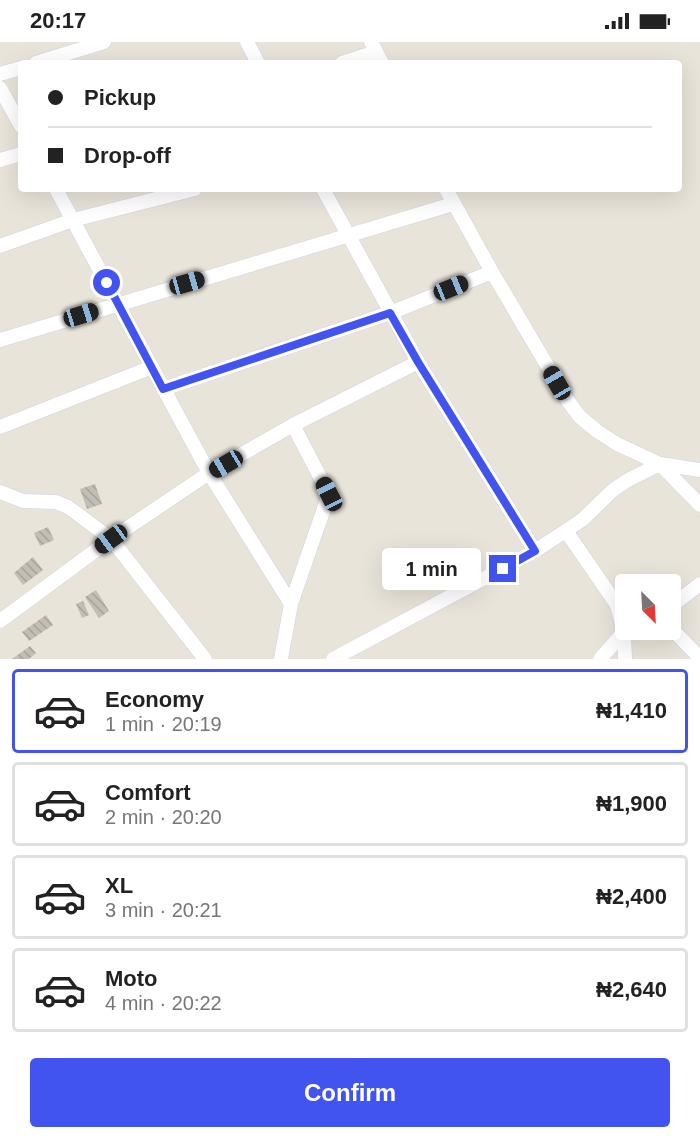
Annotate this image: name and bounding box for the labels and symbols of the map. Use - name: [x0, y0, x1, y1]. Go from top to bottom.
- route start: [93, 269, 120, 296]
- car: [167, 269, 207, 297]
- car: [431, 273, 471, 303]
- car: [61, 301, 101, 329]
- car: [540, 363, 574, 403]
- car: [206, 447, 246, 481]
- car: [313, 474, 345, 514]
- car: [91, 521, 131, 557]
- callout: 1 min: [383, 548, 482, 590]
- route end: [489, 555, 516, 582]
- north arrow: [615, 574, 681, 640]

